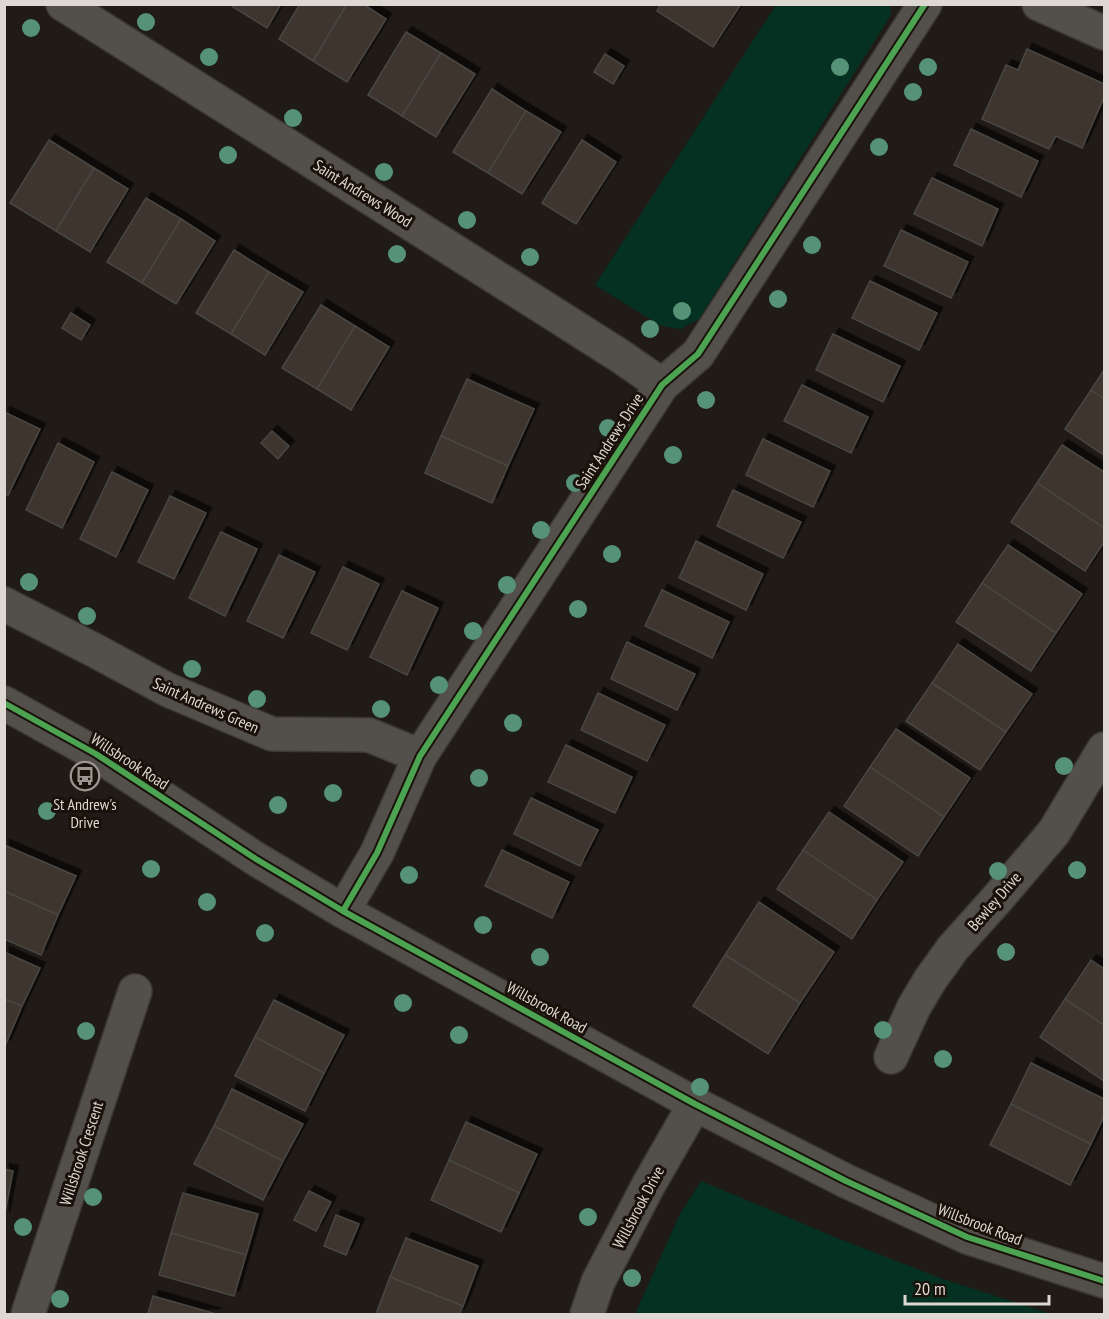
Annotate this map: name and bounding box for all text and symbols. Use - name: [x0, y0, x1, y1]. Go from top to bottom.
- street label: Saint Andrews Wood: [310, 155, 416, 231]
- street label: Saint Andrews Drive: [570, 389, 648, 493]
- street label: Saint Andrews Green: [150, 673, 262, 737]
- street label: Willsbrook Road: [87, 728, 173, 794]
- bus stop icon: St Andrew's Drive: [69, 760, 101, 792]
- place label: St Andrew's Drive: [53, 794, 117, 832]
- street label: Bewley Drive: [963, 867, 1025, 935]
- street label: Willsbrook Road: [503, 977, 591, 1037]
- street label: Willsbrook Crescent: [55, 1098, 107, 1208]
- street label: Willsbrook Drive: [608, 1162, 668, 1252]
- street label: Willsbrook Road: [935, 1199, 1025, 1249]
- scale bar: [905, 1268, 1049, 1306]
- text: 20 m: [914, 1277, 946, 1300]

